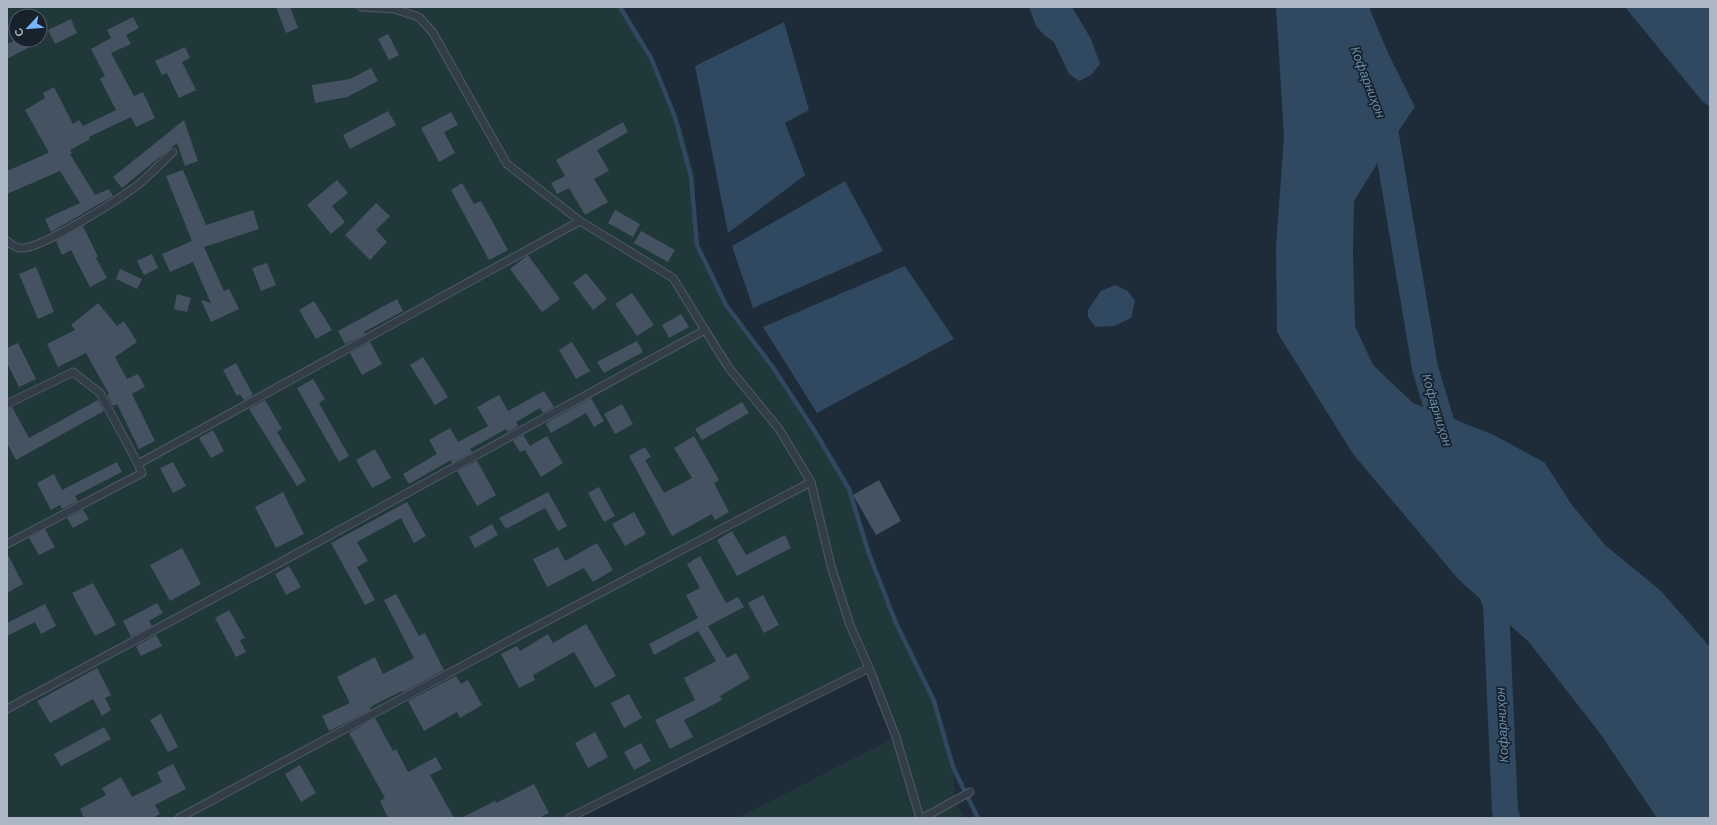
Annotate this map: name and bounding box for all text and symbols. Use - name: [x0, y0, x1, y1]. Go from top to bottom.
- north arrow: [8, 8, 48, 48]
- text: С: [12, 26, 26, 39]
- water label: Кофарниҳон: [1347, 44, 1389, 120]
- water label: Кофарниҳон: [1419, 372, 1455, 448]
- water label: Кофарниҳон: [1493, 687, 1511, 763]

